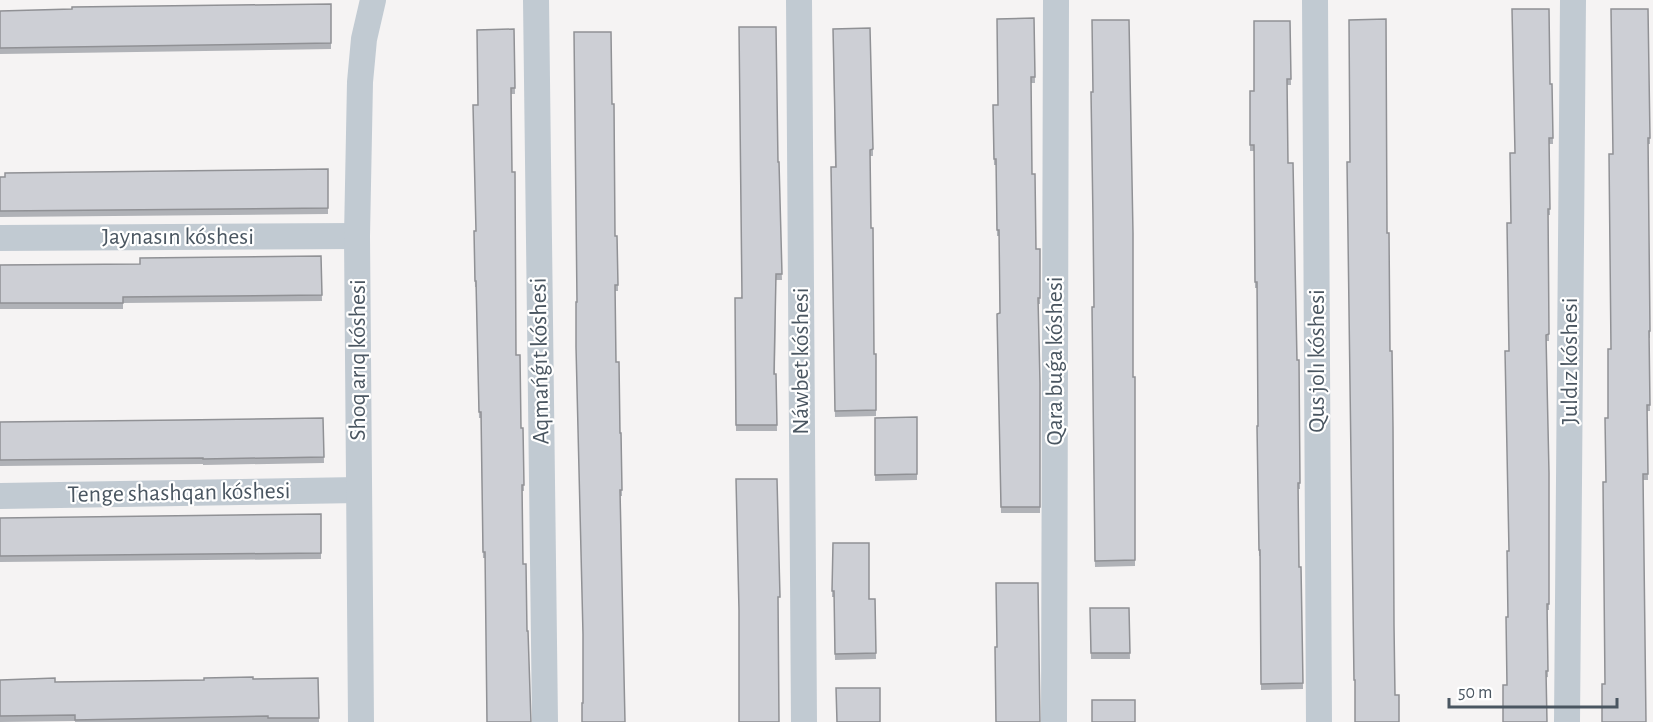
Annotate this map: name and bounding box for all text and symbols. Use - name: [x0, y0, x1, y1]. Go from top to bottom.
- street label: Jaynasın kóshesi: [102, 225, 254, 249]
- street label: Qara buǵa kóshesi: [1043, 276, 1067, 446]
- street label: Aqmańǵıt kóshesi: [527, 277, 553, 445]
- street label: Shoq arıq kóshesi: [346, 279, 370, 441]
- street label: Náwbet kóshesi: [789, 287, 813, 435]
- street label: Qus jolı kóshesi: [1305, 289, 1329, 433]
- street label: Juldız kóshesi: [1558, 298, 1582, 424]
- street label: Tenge shashqan kóshesi: [67, 479, 291, 507]
- scale bar: [1449, 671, 1617, 709]
- text: 50 m: [1458, 684, 1492, 702]

